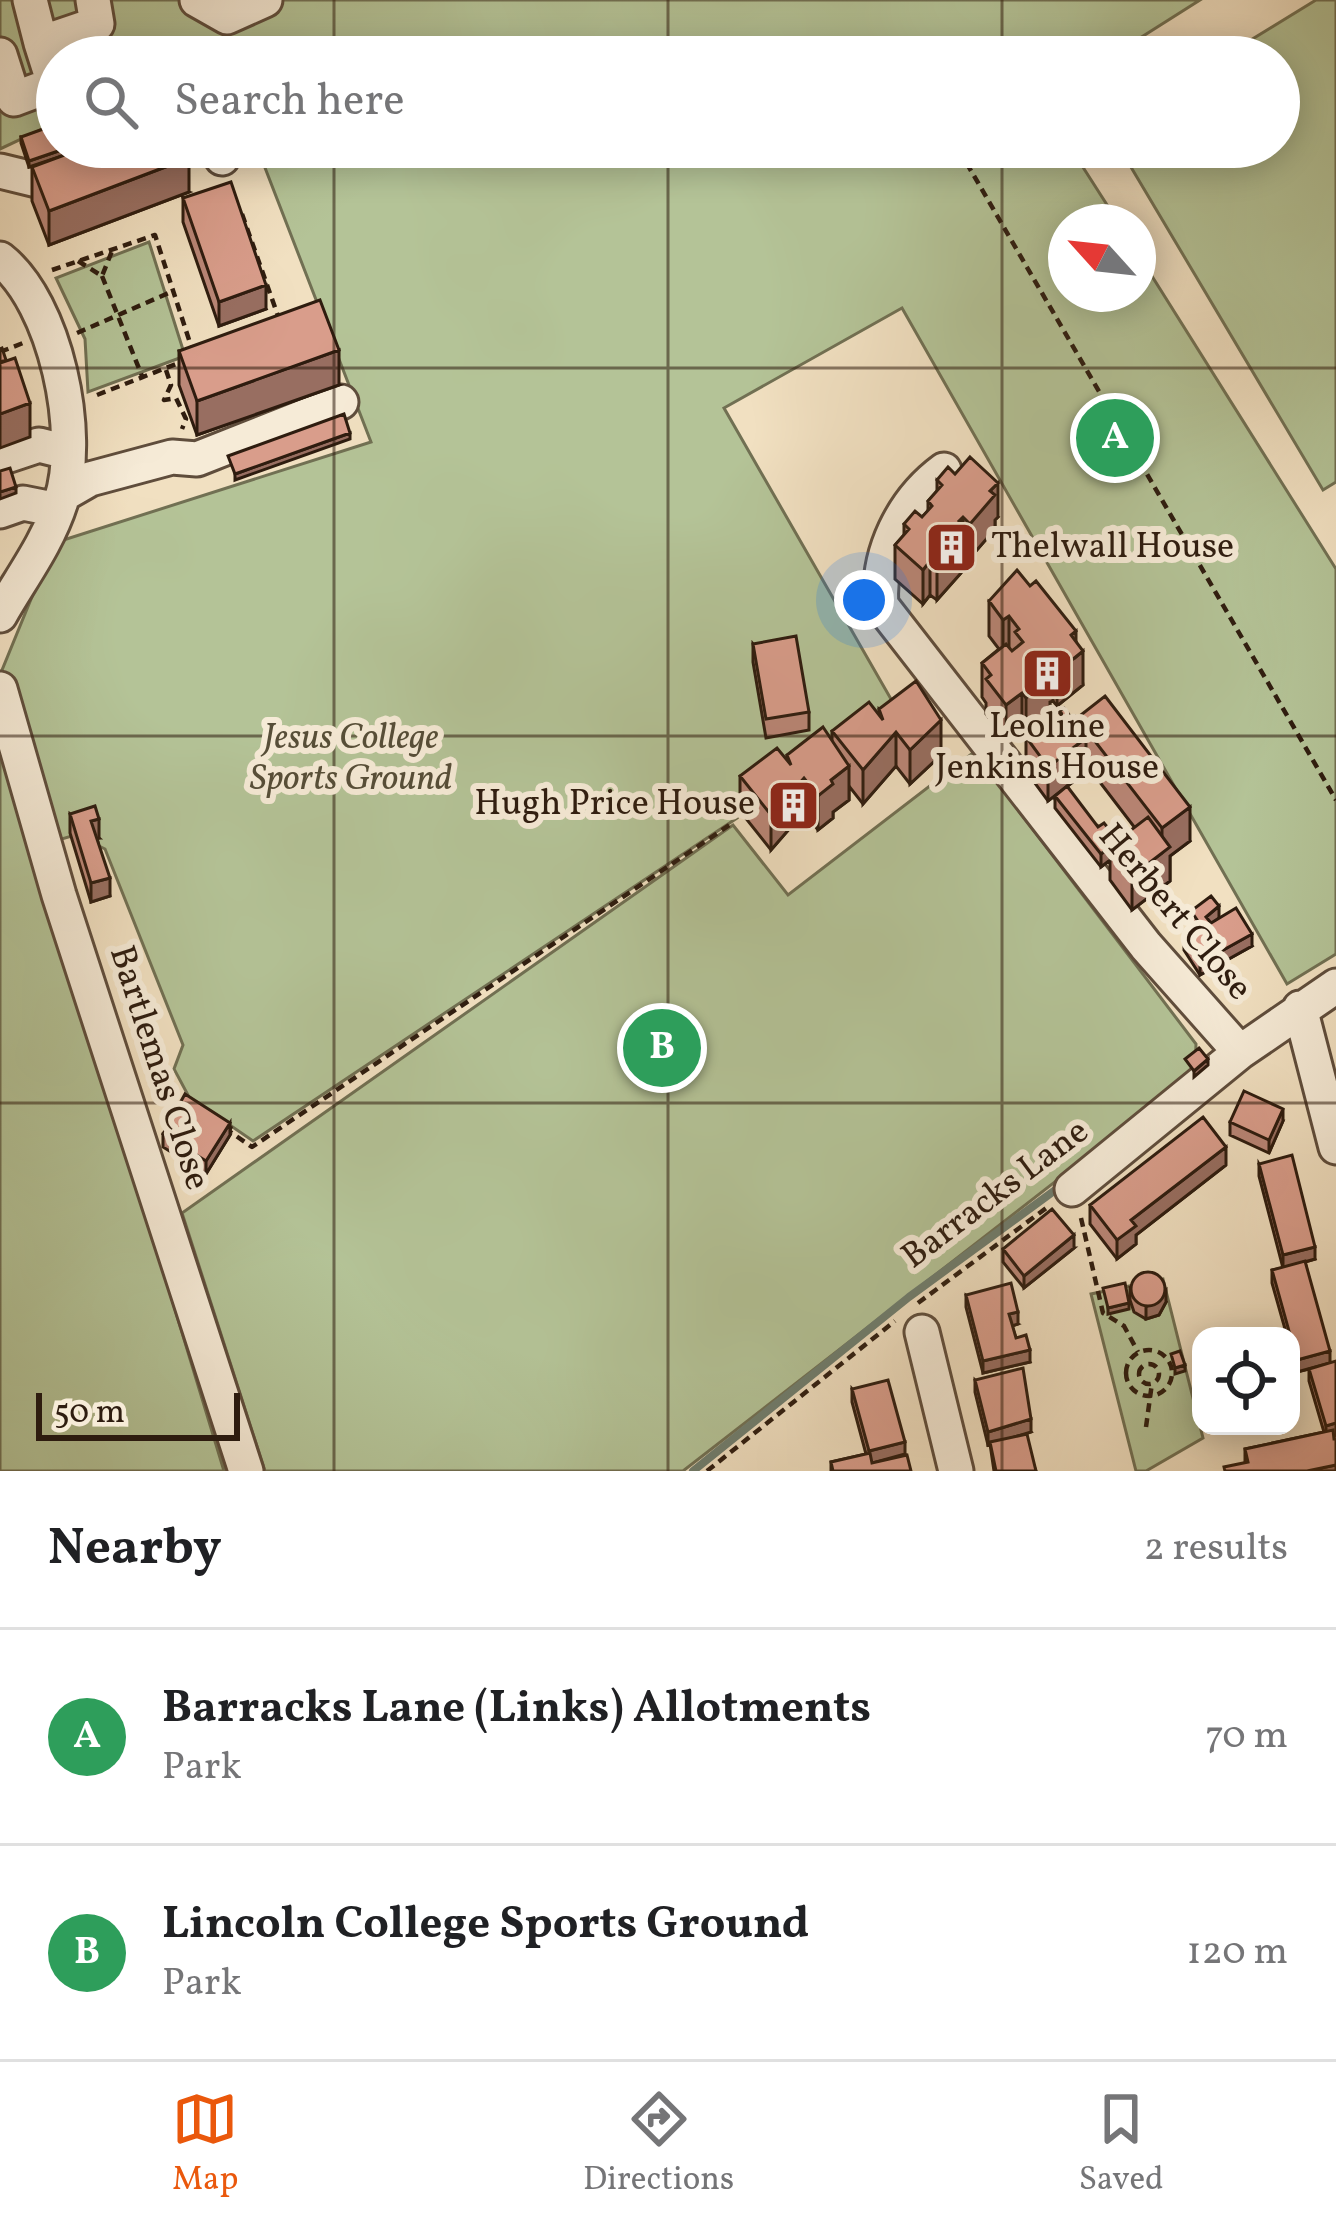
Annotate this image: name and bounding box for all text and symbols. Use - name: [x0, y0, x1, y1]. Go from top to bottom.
- search box: [36, 36, 1300, 168]
- icon: search: [78, 69, 144, 135]
- text: Search here: [174, 71, 405, 134]
- north arrow: [1048, 204, 1156, 312]
- pin: A: [1076, 393, 1154, 483]
- building icon: Thelwall House: [924, 520, 980, 576]
- place label: Thelwall House: [991, 523, 1234, 573]
- your location: [834, 570, 894, 630]
- building icon: Leoline Jenkins House: [1019, 645, 1075, 701]
- place label: Leoline Jenkins House: [935, 703, 1159, 794]
- park label: Jesus College Sports Ground: [250, 714, 452, 805]
- building icon: Hugh Price House: [766, 777, 822, 833]
- place label: Hugh Price House: [474, 780, 755, 830]
- street label: Herbert Close: [1085, 814, 1263, 1012]
- street label: Bartlemas Close: [95, 939, 221, 1197]
- pin: B: [623, 1003, 701, 1093]
- street label: Barracks Lane: [892, 1108, 1100, 1282]
- map controls: [1192, 1327, 1300, 1435]
- button: locate: [1192, 1327, 1300, 1435]
- scale bar: [36, 1387, 240, 1440]
- text: 50 m: [54, 1391, 125, 1437]
- text: Nearby: [48, 1514, 222, 1585]
- text: 2 results: [1144, 1522, 1288, 1576]
- text: Barracks Lane (Links) Allotments: [162, 1678, 871, 1741]
- text: A: [73, 1710, 101, 1764]
- text: 70 m: [1205, 1710, 1288, 1764]
- text: Park: [162, 1741, 242, 1795]
- text: Lincoln College Sports Ground: [162, 1894, 809, 1957]
- text: B: [74, 1926, 100, 1980]
- text: 120 m: [1187, 1926, 1288, 1980]
- text: Park: [162, 1957, 242, 2011]
- tab: Map: [172, 2086, 238, 2204]
- tab: Directions: [583, 2086, 734, 2204]
- tab: Saved: [1079, 2086, 1164, 2204]

